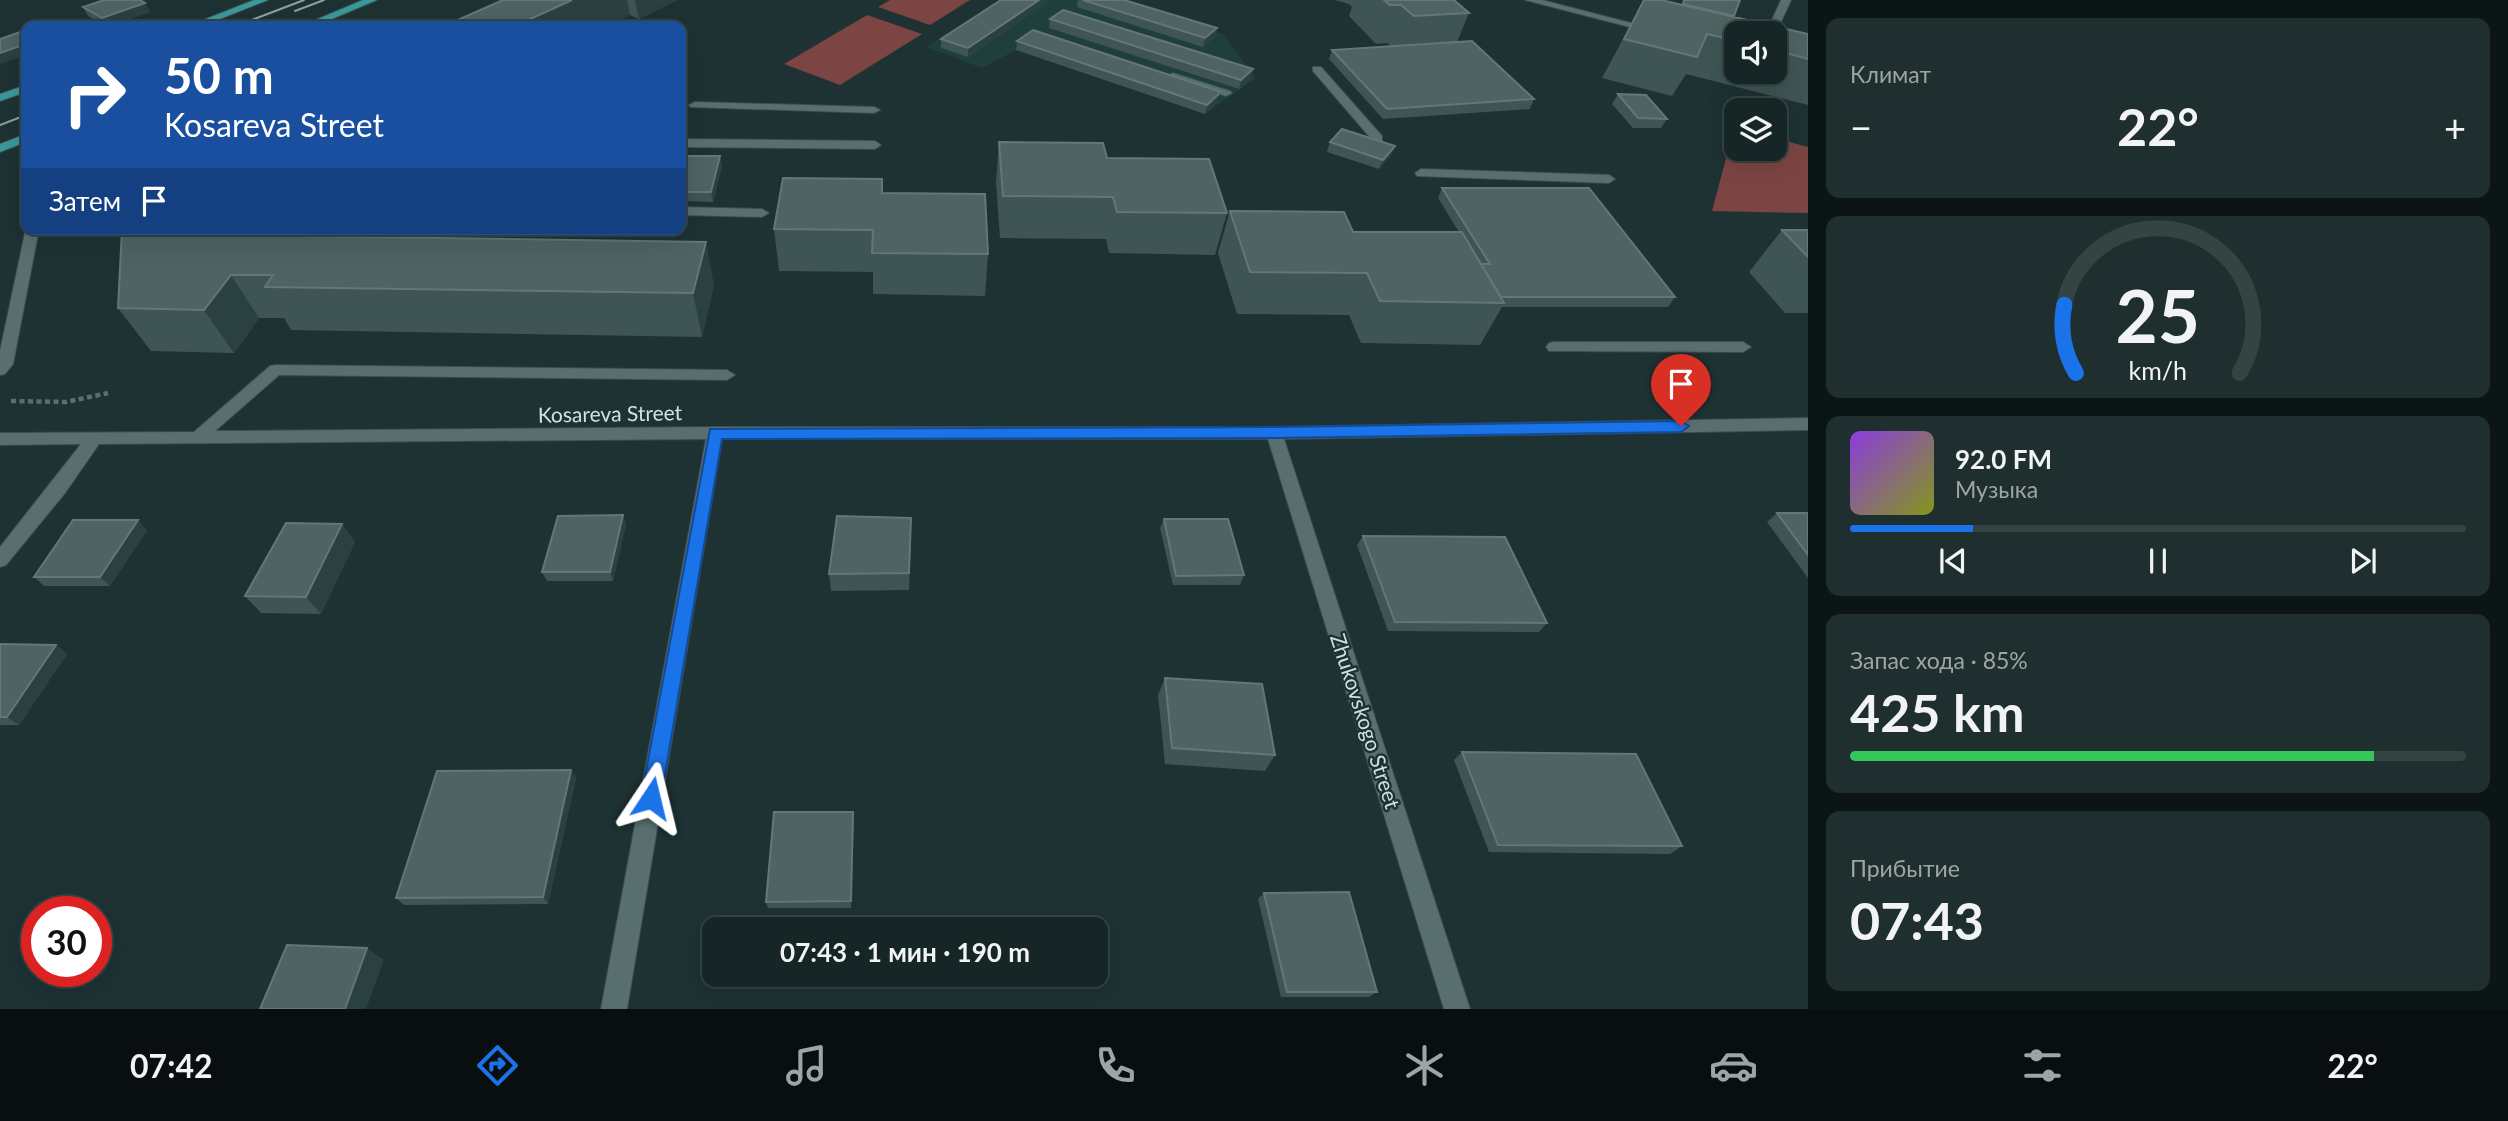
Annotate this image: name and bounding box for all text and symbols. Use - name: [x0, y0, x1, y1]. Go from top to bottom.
- map controls: [1724, 21, 1787, 161]
- button: sound: [1724, 21, 1787, 84]
- text: 50 m: [164, 46, 274, 104]
- icon: right: [49, 49, 140, 140]
- text: Климат: [1850, 60, 1931, 88]
- text: 22°: [2117, 95, 2199, 157]
- button: layers: [1724, 98, 1787, 161]
- text: −: [1850, 104, 1872, 150]
- text: +: [2444, 104, 2466, 150]
- text: Kosareva Street: [164, 105, 384, 144]
- icon: arrive: [135, 182, 173, 220]
- text: Затем: [49, 185, 121, 217]
- text: 25: [2116, 271, 2200, 359]
- pin: [1651, 354, 1711, 426]
- text: km/h: [2129, 355, 2187, 385]
- icon: arrive: [1662, 365, 1700, 403]
- street label: Kosareva Street: [538, 399, 683, 427]
- text: 92.0 FM: [1955, 443, 2052, 475]
- text: Музыка: [1955, 475, 2038, 503]
- icon: previous: [1934, 542, 1972, 580]
- icon: pause: [2139, 542, 2177, 580]
- icon: next: [2344, 542, 2382, 580]
- street label: Zhukovskogo Street: [1326, 630, 1406, 812]
- text: Запас хода · 85%: [1850, 646, 2028, 674]
- text: 425 km: [1850, 681, 2024, 743]
- position arrow: [614, 761, 688, 835]
- text: Прибытие: [1850, 854, 1960, 882]
- text: 07:43: [1850, 889, 1984, 951]
- speed limit sign: 30: [21, 896, 112, 987]
- text: 07:43 · 1 мин · 190 m: [780, 936, 1030, 968]
- icon: directions: [473, 1041, 522, 1090]
- icon: music: [782, 1041, 831, 1090]
- icon: phone: [1091, 1041, 1140, 1090]
- icon: climate: [1400, 1041, 1449, 1090]
- icon: car: [1709, 1041, 1758, 1090]
- icon: filters: [2018, 1041, 2067, 1090]
- text: 07:42: [130, 1046, 213, 1085]
- text: 22°: [2327, 1046, 2378, 1085]

